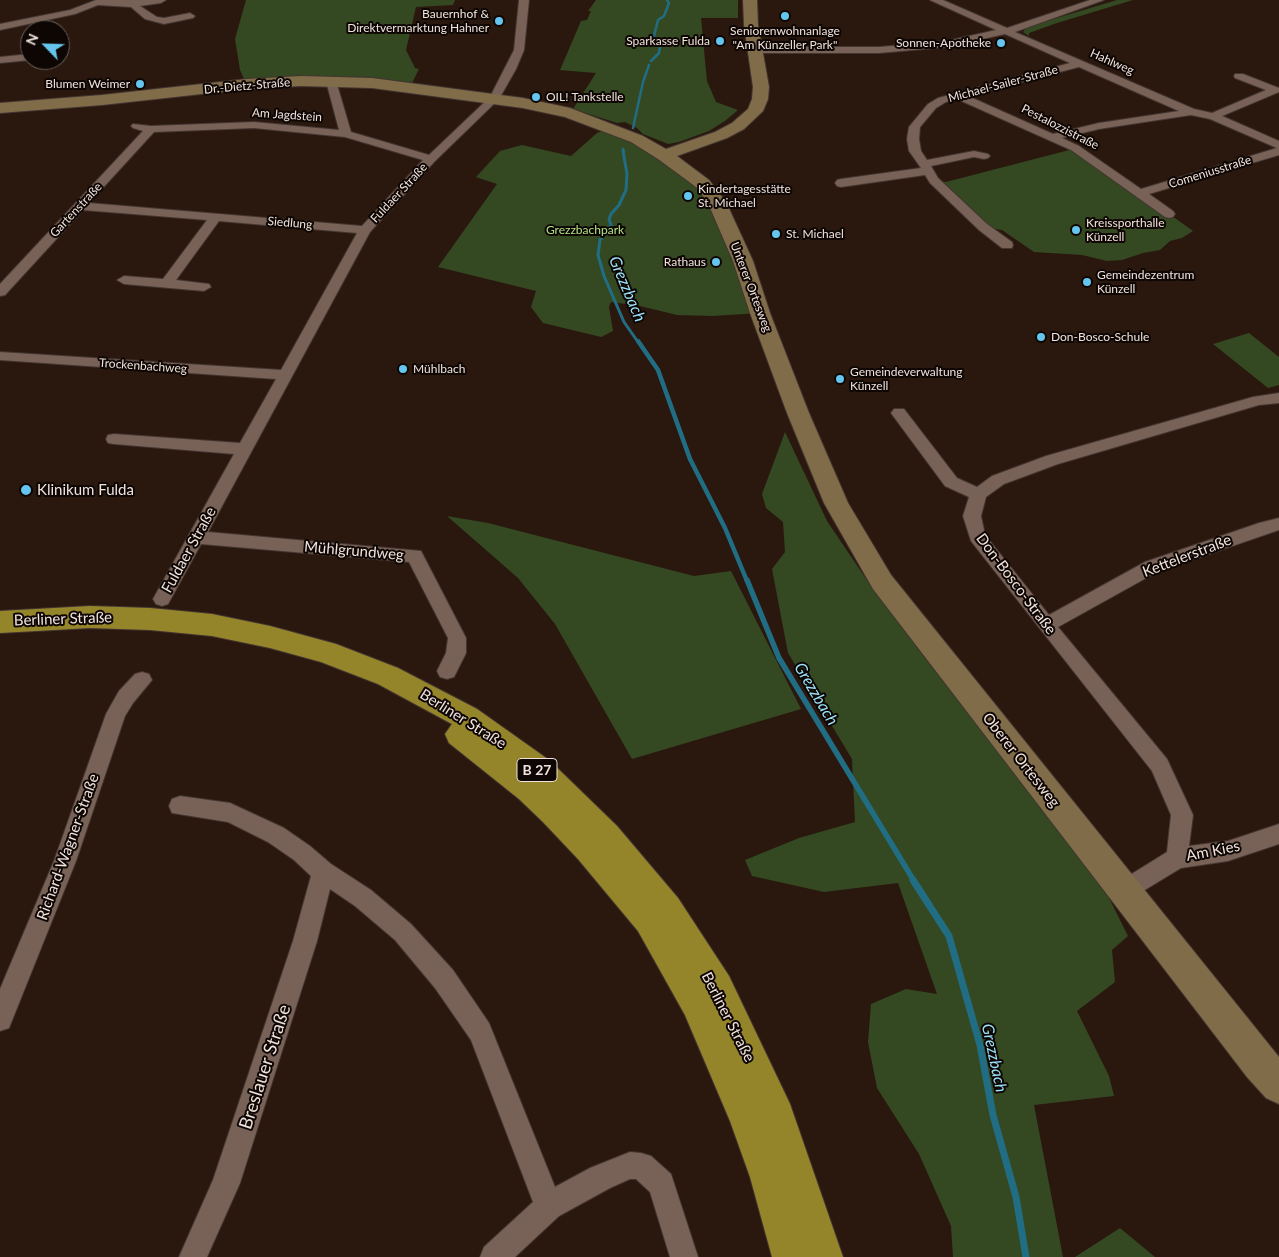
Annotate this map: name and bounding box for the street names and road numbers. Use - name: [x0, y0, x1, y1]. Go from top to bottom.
- street label: Hahlweg: [1088, 46, 1136, 78]
- street label: Michael-Sailer-Straße: [947, 62, 1059, 106]
- street label: Dr.-Dietz-Straße: [203, 75, 291, 97]
- street label: Pestalozzistraße: [1019, 101, 1101, 153]
- street label: Am Jagdstein: [252, 105, 322, 125]
- street label: Comeniusstraße: [1167, 153, 1253, 191]
- street label: Fuldaer Straße: [368, 160, 430, 226]
- street label: Gartenstraße: [47, 180, 105, 240]
- street label: Siedlung: [267, 214, 313, 232]
- street label: Unterer Ortesweg: [727, 240, 775, 334]
- street label: Trockenbachweg: [99, 356, 187, 376]
- street label: Fuldaer Straße: [158, 504, 220, 596]
- street label: Don-Bosco-Straße: [972, 530, 1060, 638]
- street label: Kettelerstraße: [1140, 531, 1234, 581]
- street label: Mühlgrundweg: [303, 538, 405, 564]
- street label: Berliner Straße: [14, 608, 112, 630]
- street label: Berliner Straße: [417, 685, 509, 753]
- street label: Oberer Ortesweg: [978, 709, 1064, 811]
- road number: B 27: [517, 758, 557, 782]
- street label: Richard-Wagner-Straße: [33, 771, 103, 923]
- street label: Am Kies: [1185, 837, 1241, 865]
- street label: Berliner Straße: [698, 969, 758, 1065]
- street label: Breslauer Straße: [235, 1002, 295, 1132]

